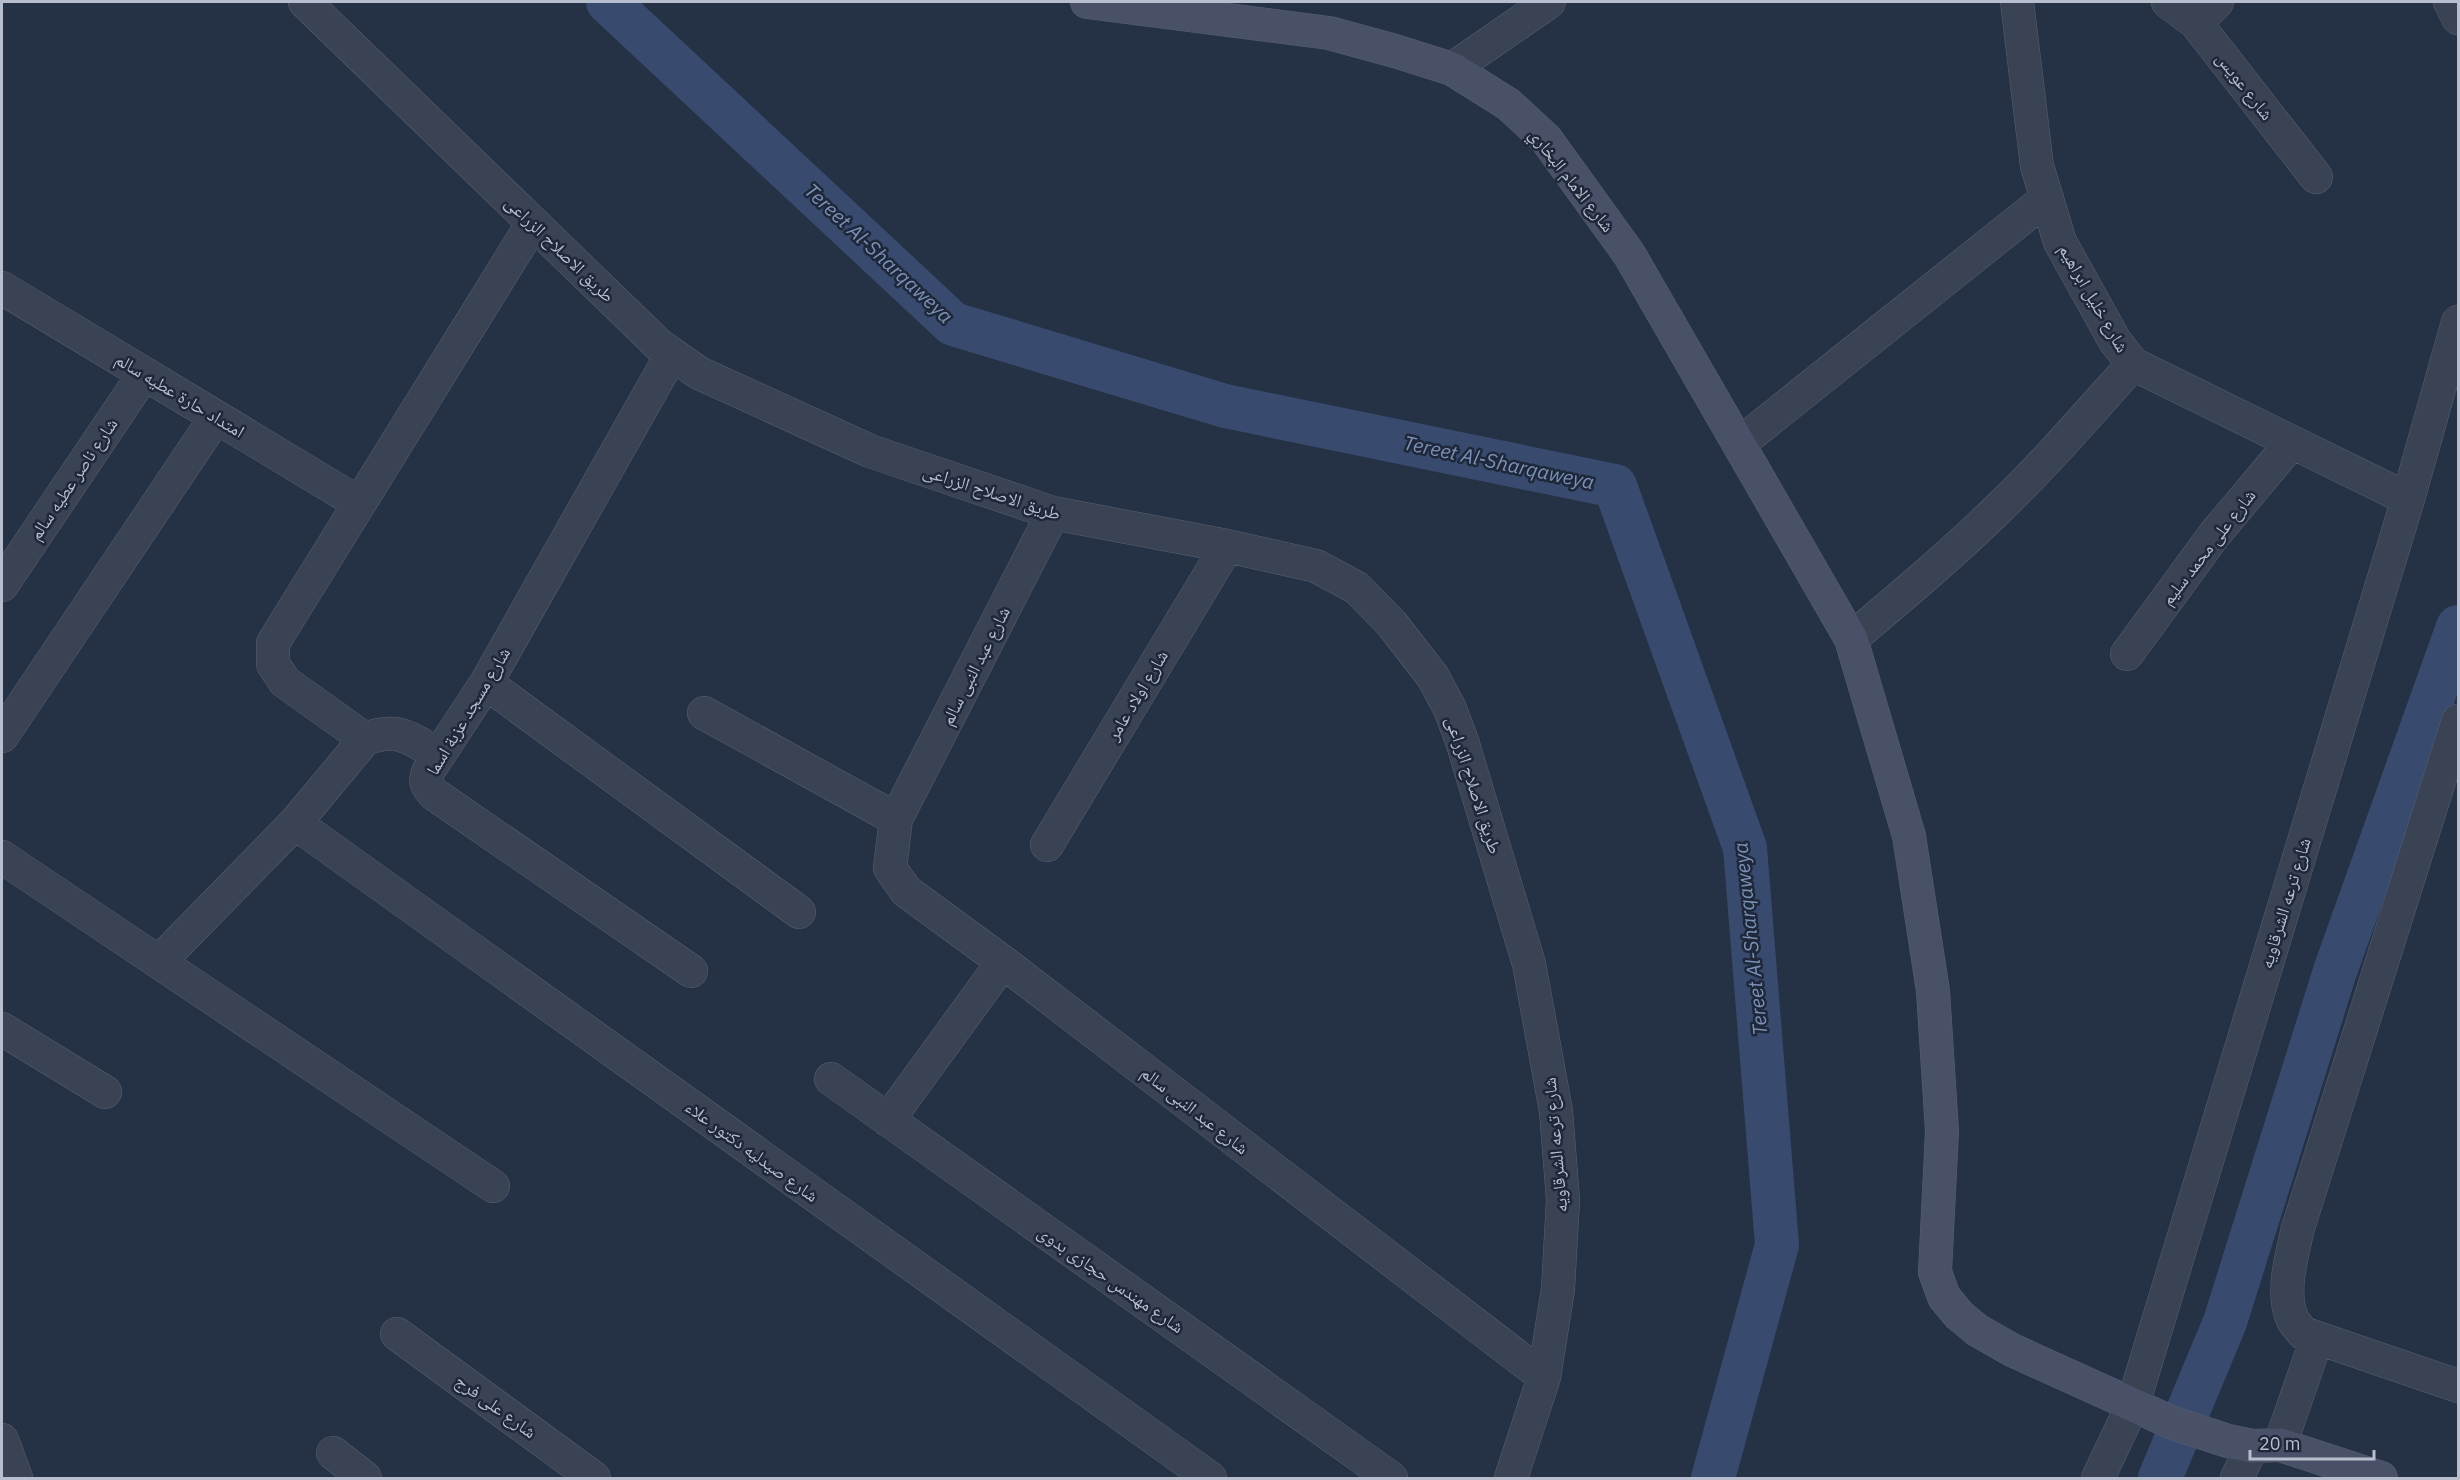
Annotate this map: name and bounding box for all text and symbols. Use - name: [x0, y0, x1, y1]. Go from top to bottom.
- street label: شارع عويس: [2211, 47, 2279, 125]
- street label: شارع الامام البخاري: [1521, 123, 1620, 239]
- water label: Tereet Al-Sharqaweya: [799, 177, 959, 329]
- street label: طريق الاصلاح الزراعى: [500, 191, 620, 308]
- street label: شارع خليل ابراهيم: [2053, 240, 2134, 357]
- street label: امتداد حارة عطيه سالم: [111, 347, 249, 444]
- street label: شارع ناصر عطيه سالم: [24, 413, 123, 545]
- water label: Tereet Al-Sharqaweya: [1401, 429, 1597, 495]
- street label: طريق الاصلاح الزراعى: [920, 459, 1064, 526]
- street label: شارع على محمد سليم: [2155, 484, 2261, 610]
- street label: شارع عبد النبى سالم: [935, 603, 1016, 730]
- street label: شارع مسجد عزبة اسما: [421, 643, 515, 779]
- street label: شارع اولاد عامر: [1101, 646, 1173, 745]
- street label: طريق الاصلاح الزراعى: [1440, 713, 1507, 857]
- street label: شارع ترعه الشرقاويه: [2254, 835, 2316, 971]
- water label: Tereet Al-Sharqaweya: [1726, 841, 1774, 1037]
- street label: شارع عبد النبى سالم: [1136, 1061, 1254, 1160]
- street label: شارع ترعه الشرقاويه: [1538, 1076, 1572, 1214]
- street label: شارع صيدليه دكتور علاء: [681, 1095, 823, 1207]
- street label: شارع مهندس حجازى بدوى: [1033, 1220, 1189, 1338]
- street label: شارع على فرج: [450, 1369, 541, 1444]
- scale bar: [2250, 1423, 2374, 1461]
- text: 20 m: [2259, 1432, 2301, 1455]

